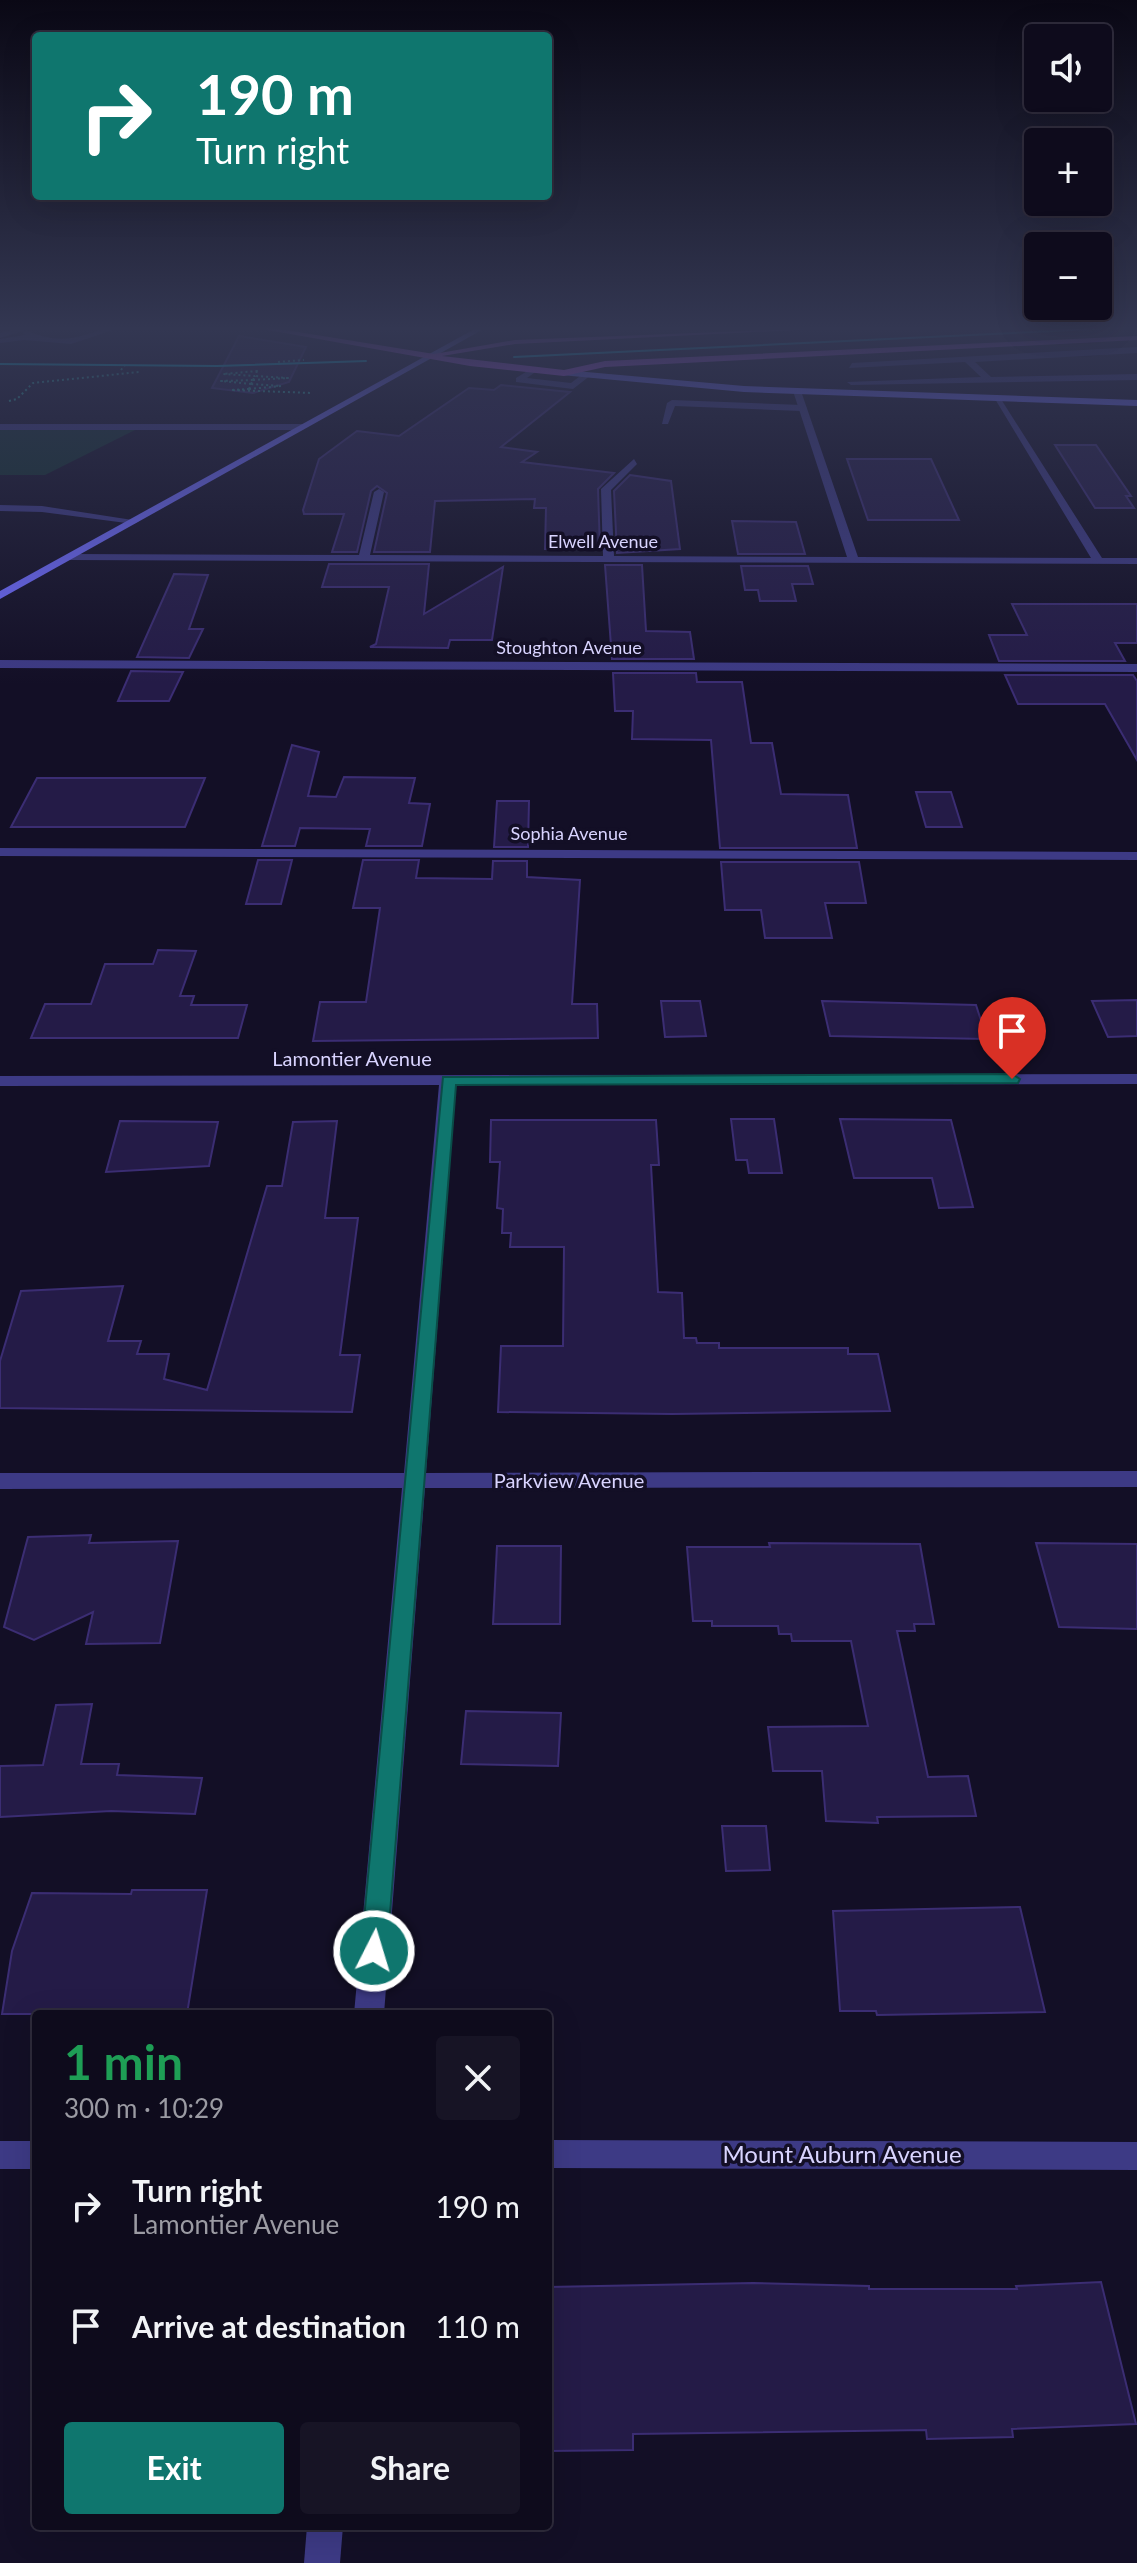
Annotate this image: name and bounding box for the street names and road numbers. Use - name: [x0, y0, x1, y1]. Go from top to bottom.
- street label: Elwell Avenue: [548, 530, 658, 552]
- street label: Stoughton Avenue: [496, 636, 642, 658]
- street label: Sophia Avenue: [511, 822, 627, 844]
- street label: Lamontier Avenue: [272, 1046, 432, 1070]
- street label: Parkview Avenue: [494, 1468, 644, 1492]
- street label: Mount Auburn Avenue: [722, 2139, 962, 2168]

